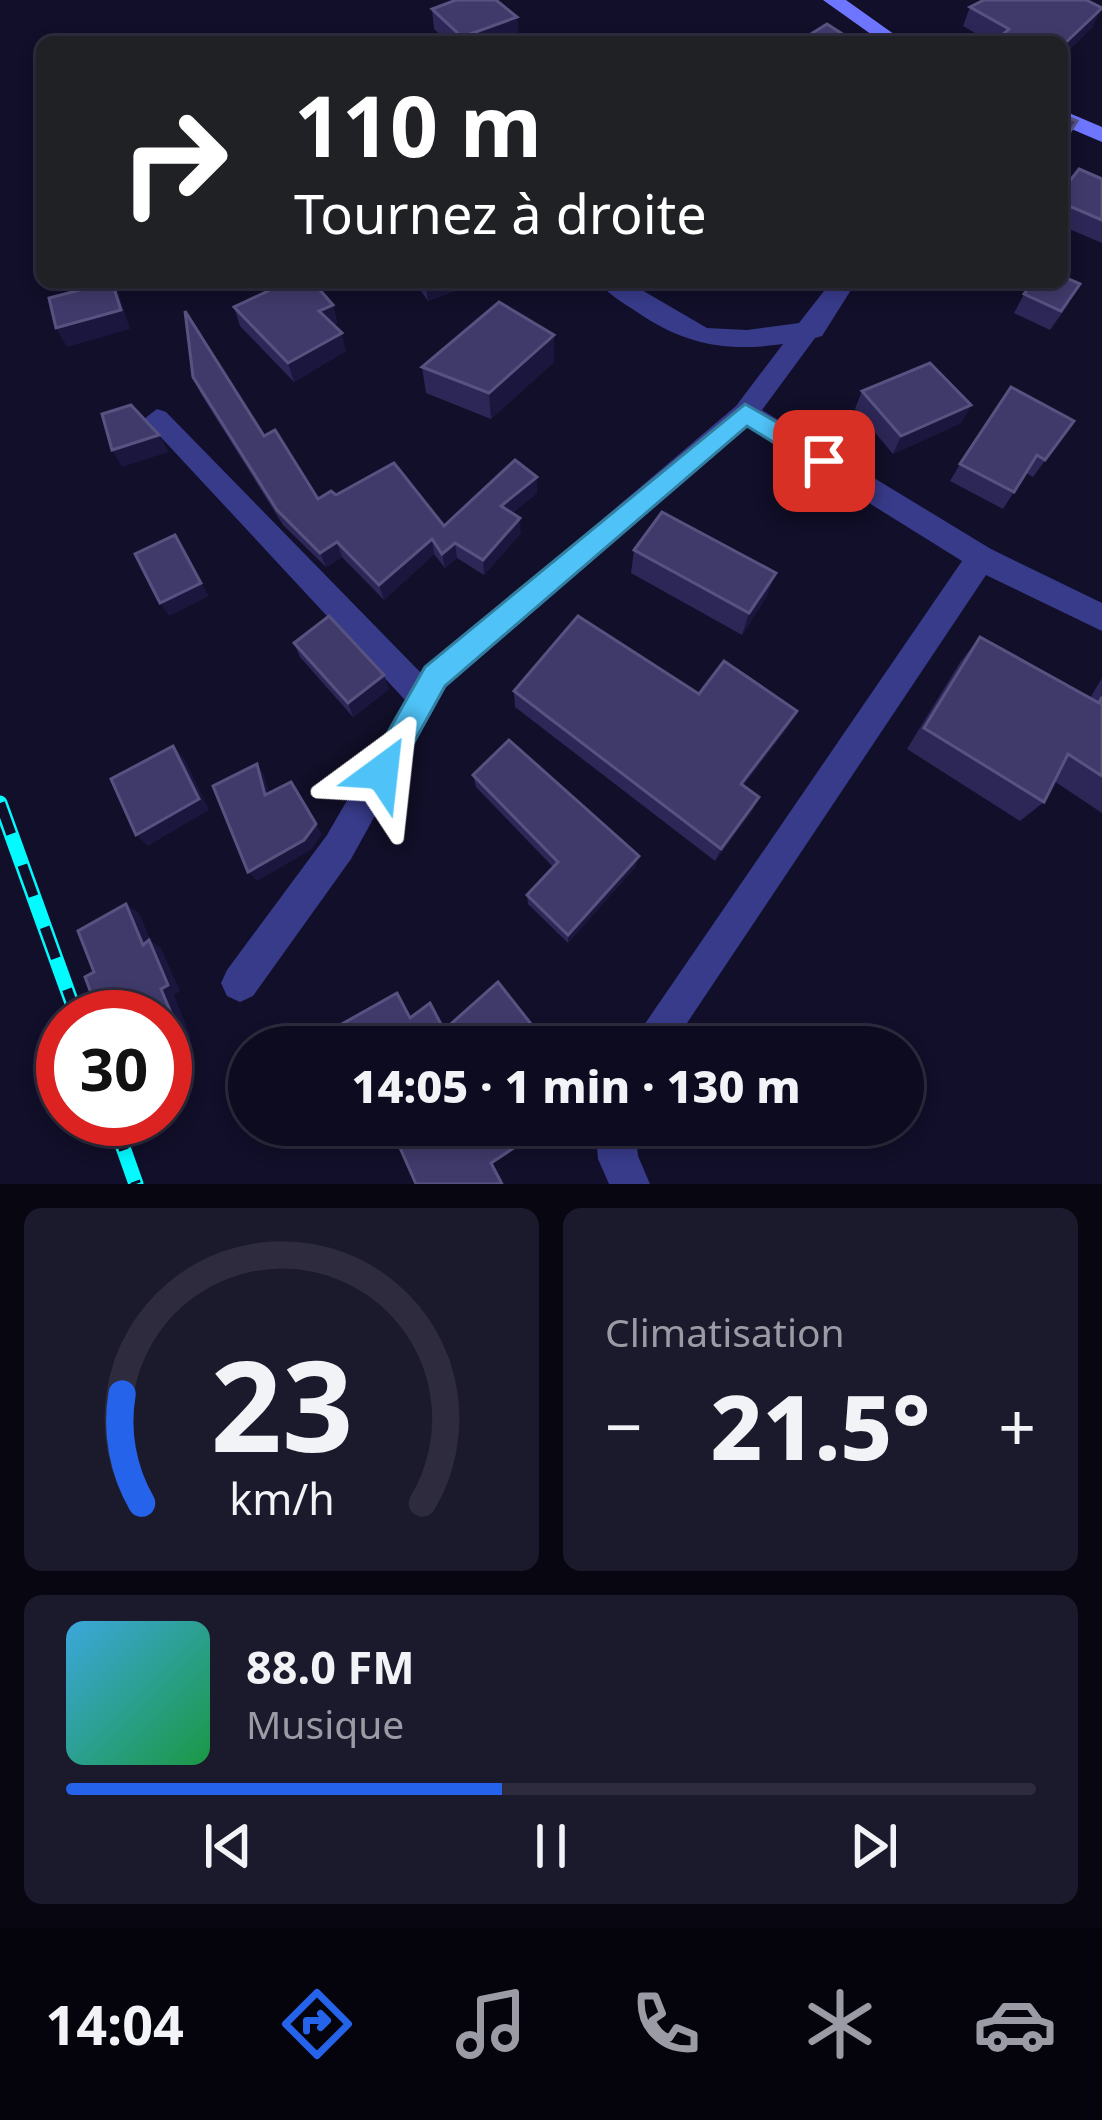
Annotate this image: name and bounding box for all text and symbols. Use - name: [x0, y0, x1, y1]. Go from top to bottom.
- text: 110 m: [294, 67, 542, 182]
- icon: right: [96, 84, 252, 240]
- text: Tournez à droite: [294, 176, 707, 250]
- pin: [773, 410, 875, 512]
- icon: arrive: [791, 428, 857, 494]
- position arrow: [319, 709, 445, 835]
- speed limit sign: 30: [36, 990, 192, 1146]
- text: 14:05 · 1 min · 130 m: [351, 1055, 801, 1116]
- text: Climatisation: [605, 1305, 845, 1358]
- text: 23: [210, 1319, 353, 1489]
- text: 21.5°: [711, 1364, 930, 1486]
- text: −: [605, 1380, 643, 1470]
- text: +: [998, 1380, 1036, 1470]
- text: km/h: [229, 1468, 334, 1527]
- text: 88.0 FM: [246, 1636, 415, 1697]
- text: Musique: [246, 1697, 404, 1750]
- icon: previous: [195, 1813, 261, 1879]
- icon: pause: [518, 1813, 584, 1879]
- icon: next: [841, 1813, 907, 1879]
- icon: directions: [275, 1982, 359, 2066]
- icon: music: [449, 1982, 533, 2066]
- icon: phone: [624, 1982, 708, 2066]
- icon: climate: [798, 1982, 882, 2066]
- icon: car: [973, 1982, 1057, 2066]
- text: 14:04: [45, 1987, 184, 2061]

